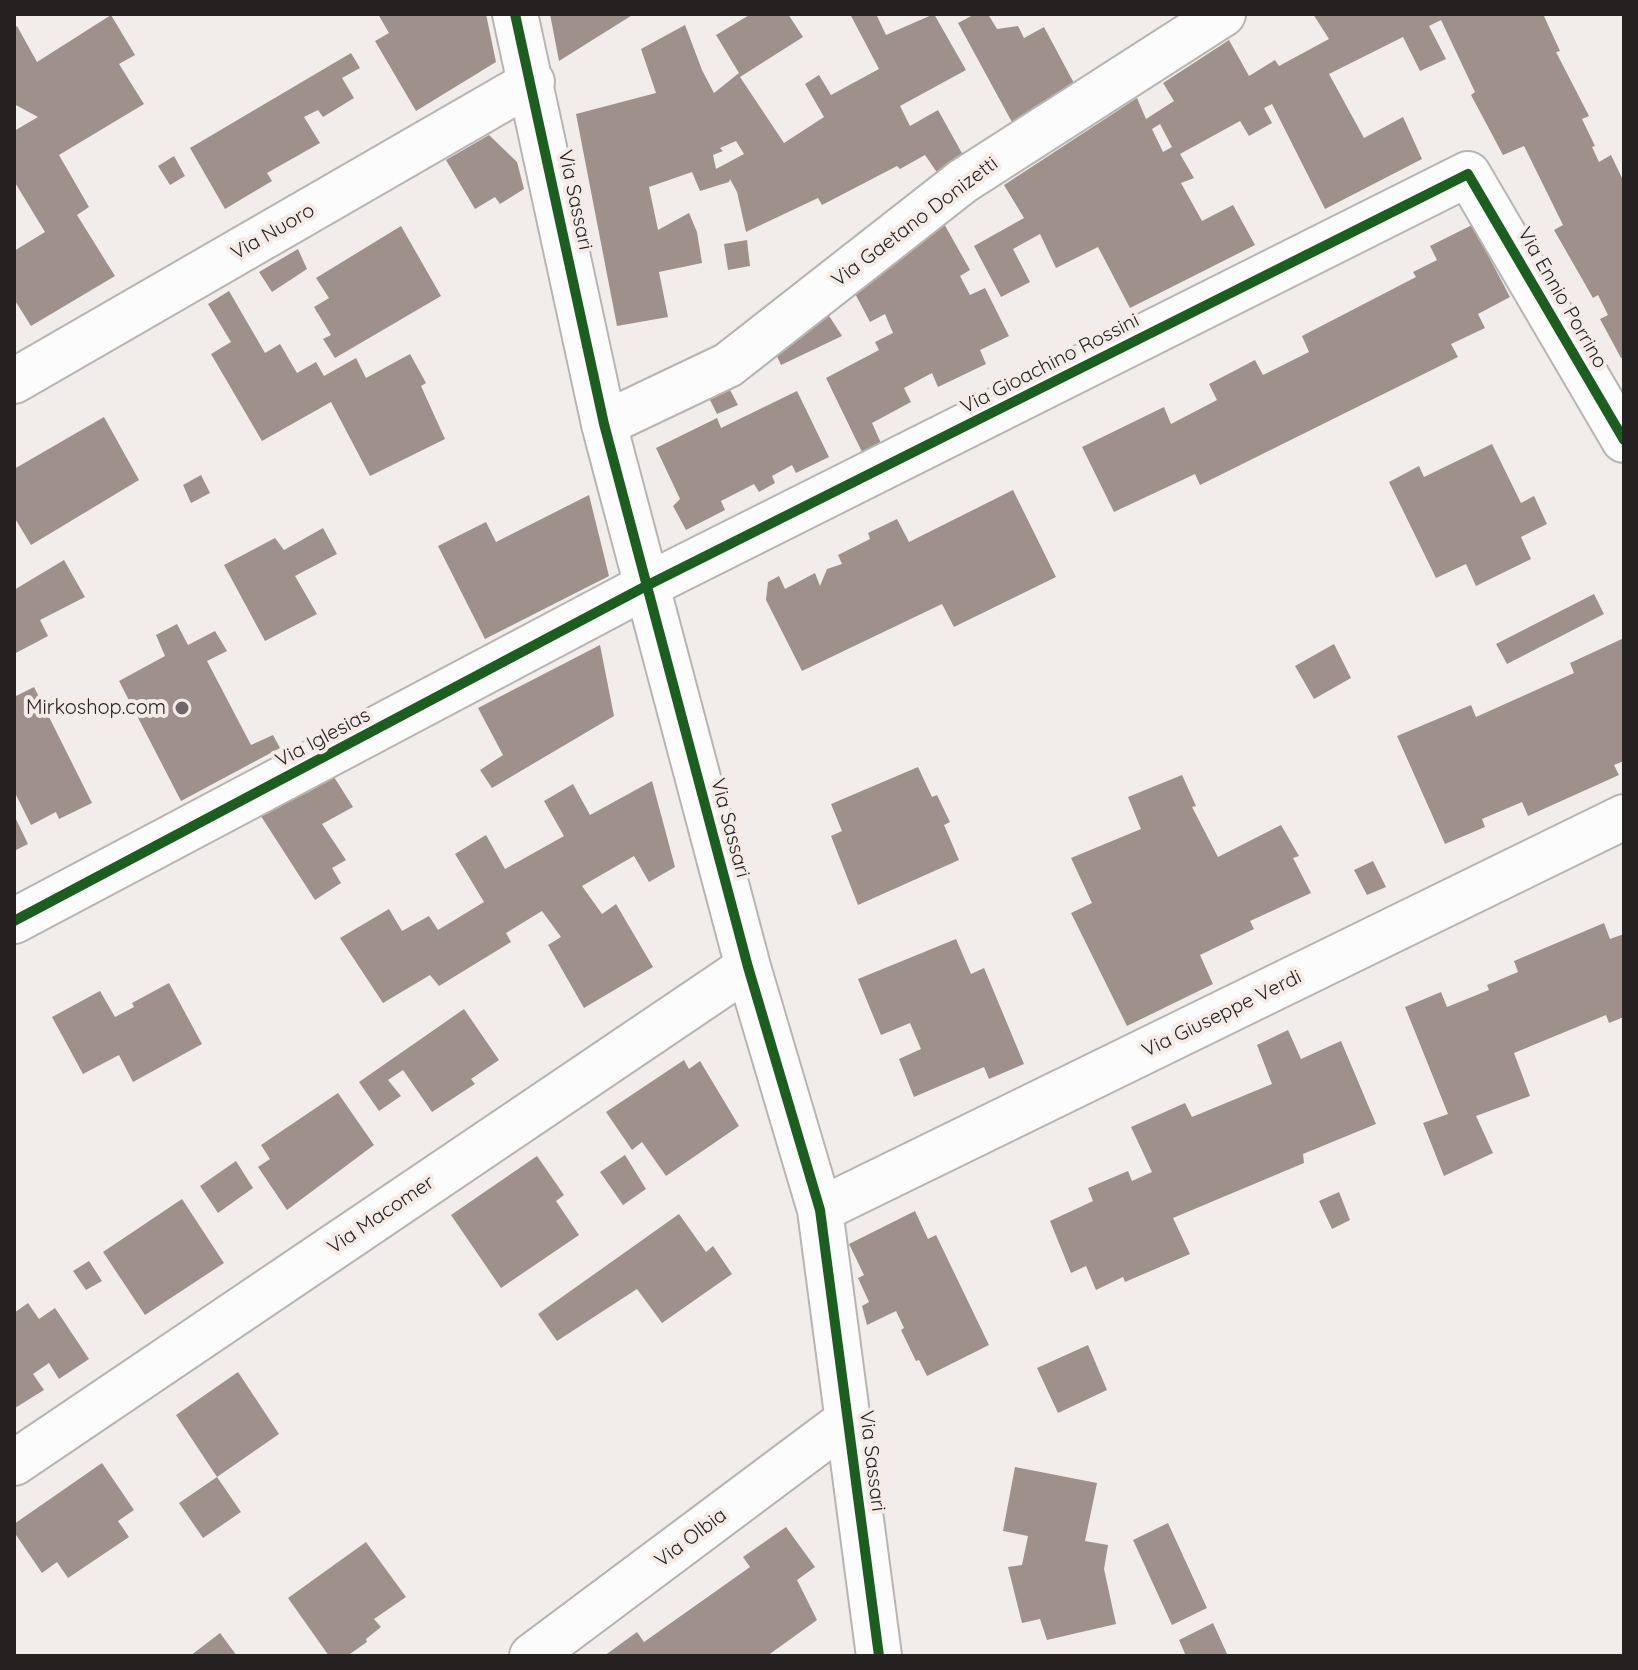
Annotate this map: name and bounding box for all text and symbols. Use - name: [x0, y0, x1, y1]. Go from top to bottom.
- street label: Via Sassari: [553, 148, 597, 252]
- street label: Via Gaetano Donizetti: [827, 152, 1003, 292]
- street label: Via Nuoro: [227, 198, 319, 266]
- street label: Via Ennio Porrino: [1512, 223, 1612, 373]
- street label: Via Gioachino Rossini: [957, 309, 1143, 419]
- place label: Mirkoshop.com: [26, 696, 166, 720]
- marker: Mirkoshop.com: [173, 699, 191, 717]
- street label: Via Iglesias: [272, 703, 374, 773]
- street label: Via Sassari: [705, 776, 755, 880]
- street label: Via Giuseppe Verdi: [1138, 965, 1306, 1063]
- street label: Via Macomer: [323, 1171, 439, 1259]
- street label: Via Sassari: [854, 1409, 890, 1513]
- street label: Via Olbia: [650, 1503, 732, 1573]

